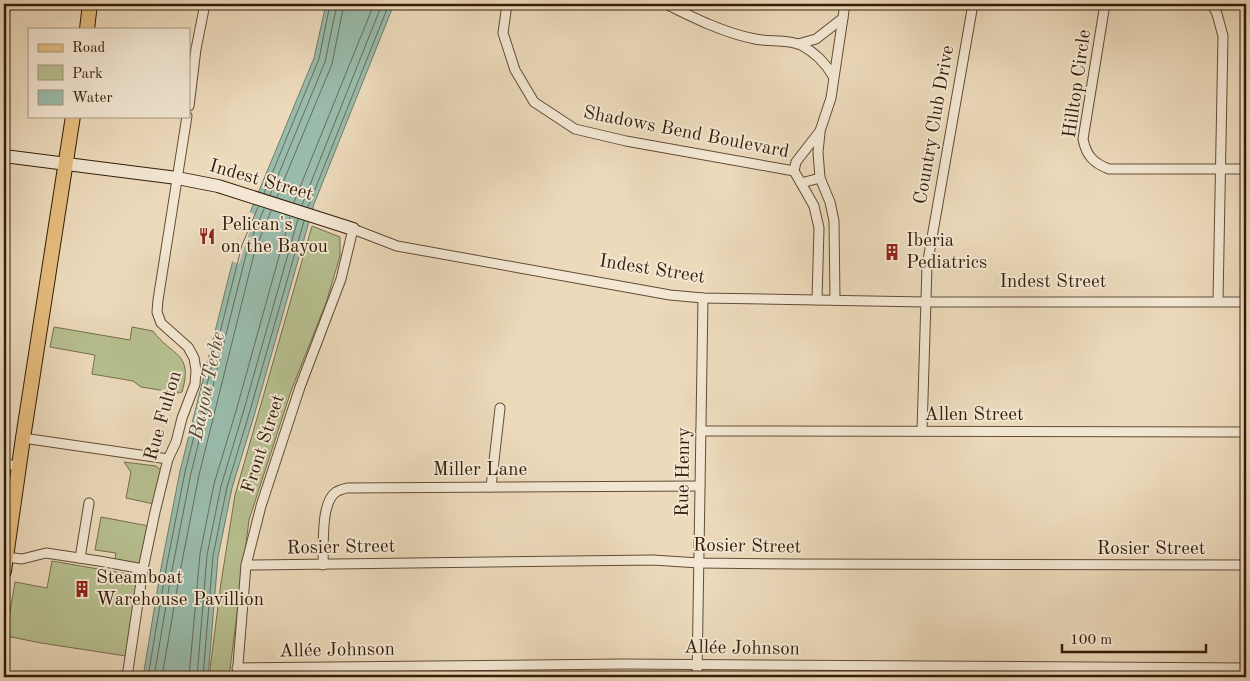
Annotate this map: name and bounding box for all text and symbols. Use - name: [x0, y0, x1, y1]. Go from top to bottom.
- legend: [28, 28, 190, 118]
- street label: Hilltop Circle: [1061, 29, 1095, 139]
- text: Road: [72, 41, 106, 56]
- street label: Country Club Drive: [912, 44, 958, 206]
- text: Park: [72, 67, 103, 82]
- text: Water: [72, 91, 113, 106]
- street label: Shadows Bend Boulevard: [581, 104, 791, 162]
- street label: Indest Street: [207, 157, 315, 205]
- place label: Pelican's on the Bayou: [221, 216, 328, 257]
- restaurant icon: Pelican's on the Bayou: [197, 226, 217, 246]
- place label: Iberia Pediatrics: [906, 232, 987, 273]
- building icon: Iberia Pediatrics: [882, 242, 902, 262]
- street label: Indest Street: [598, 252, 706, 288]
- street label: Indest Street: [1000, 273, 1106, 292]
- water label: Bayou Teche: [187, 330, 229, 443]
- street label: Rue Fulton: [142, 369, 186, 463]
- street label: Front Street: [239, 392, 289, 496]
- street label: Allen Street: [924, 406, 1024, 425]
- street label: Rue Henry: [674, 427, 694, 517]
- street label: Miller Lane: [433, 461, 527, 480]
- street label: Rosier Street: [693, 537, 801, 557]
- street label: Rosier Street: [287, 538, 395, 558]
- street label: Rosier Street: [1097, 540, 1205, 559]
- place label: Steamboat Warehouse Pavillion: [96, 569, 264, 610]
- building icon: Steamboat Warehouse Pavillion: [72, 579, 92, 599]
- scale bar: [1062, 621, 1206, 653]
- text: 100 m: [1070, 633, 1112, 648]
- street label: Allée Johnson: [684, 638, 800, 660]
- street label: Allée Johnson: [279, 640, 395, 662]

